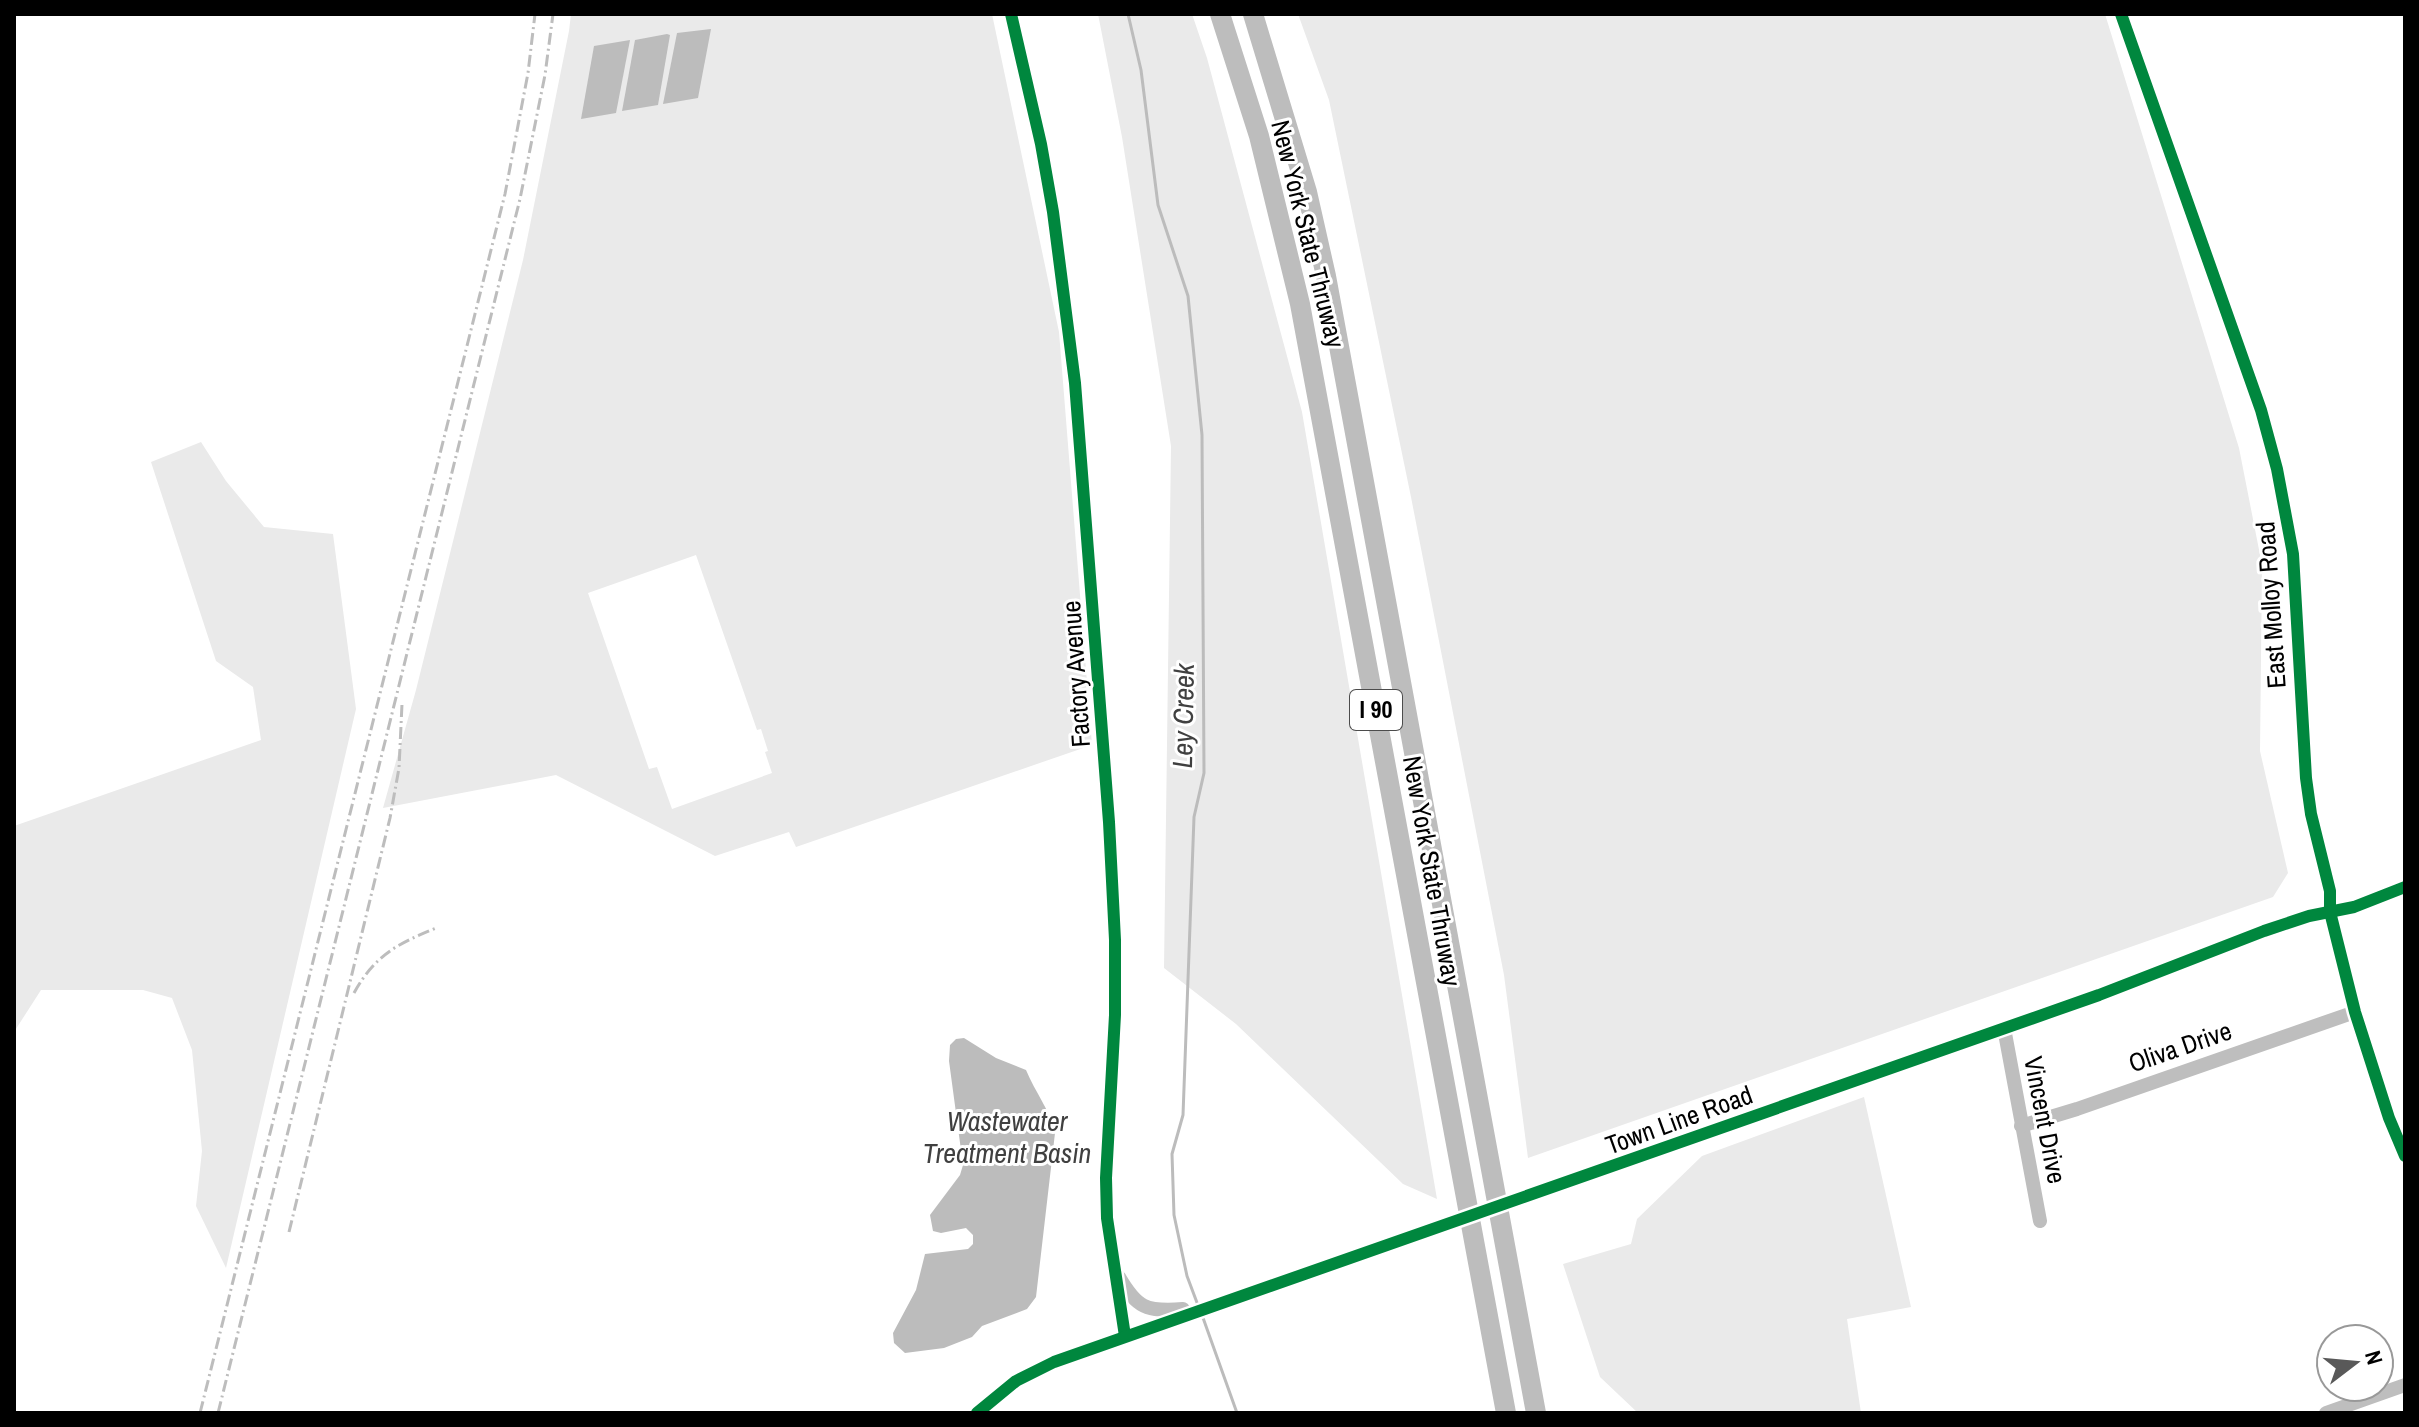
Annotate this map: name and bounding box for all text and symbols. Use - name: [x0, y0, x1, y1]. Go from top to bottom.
- street label: New York State Thruway: [1263, 116, 1354, 352]
- street label: East Molloy Road: [2247, 520, 2294, 690]
- street label: Factory Avenue: [1053, 600, 1098, 748]
- water label: Ley Creek: [1163, 662, 1203, 769]
- road number: I 90: [1350, 690, 1402, 730]
- street label: New York State Thruway: [1395, 753, 1470, 989]
- street label: Oliva Drive: [2124, 1013, 2236, 1080]
- street label: Vincent Drive: [2016, 1053, 2075, 1186]
- street label: Town Line Road: [1600, 1077, 1757, 1162]
- water label: Wastewater Treatment Basin: [923, 1102, 1091, 1172]
- north arrow: [2315, 1323, 2395, 1403]
- text: N: [2358, 1347, 2390, 1368]

